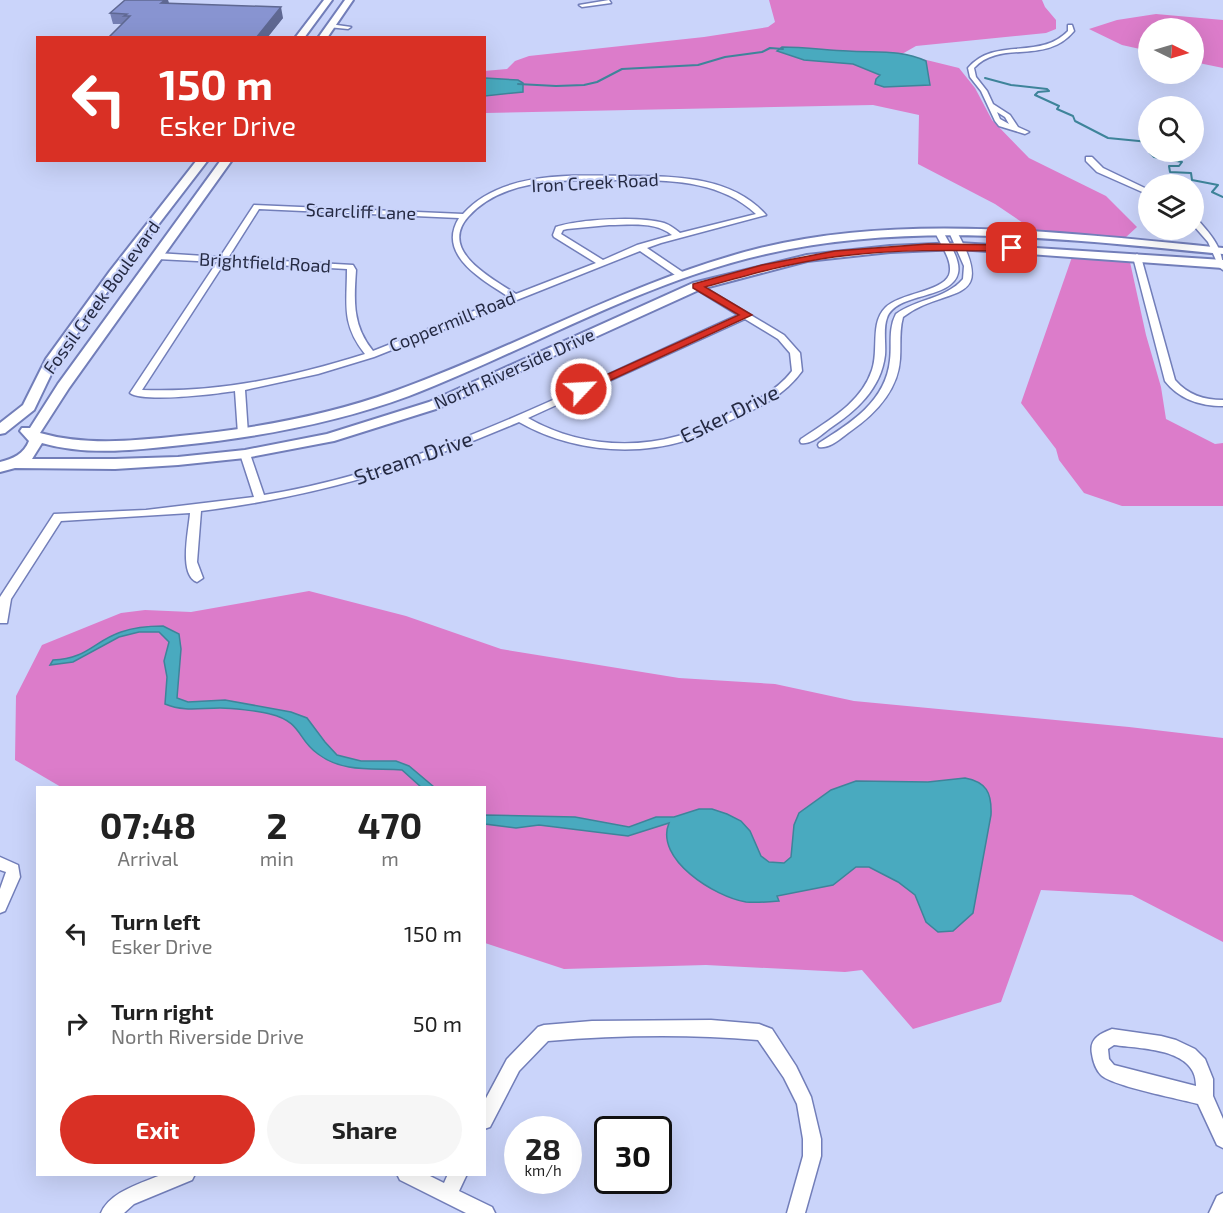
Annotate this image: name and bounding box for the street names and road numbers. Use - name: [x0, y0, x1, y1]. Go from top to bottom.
- street label: Iron Creek Road: [531, 168, 659, 196]
- street label: Scarcliff Lane: [305, 198, 417, 224]
- street label: Fossil Creek Boulevard: [38, 216, 164, 378]
- street label: Brightfield Road: [199, 248, 331, 276]
- street label: Coppermill Road: [386, 286, 518, 356]
- street label: North Riverside Drive: [430, 323, 598, 413]
- street label: Esker Drive: [676, 378, 782, 448]
- street label: Stream Drive: [351, 425, 475, 489]

